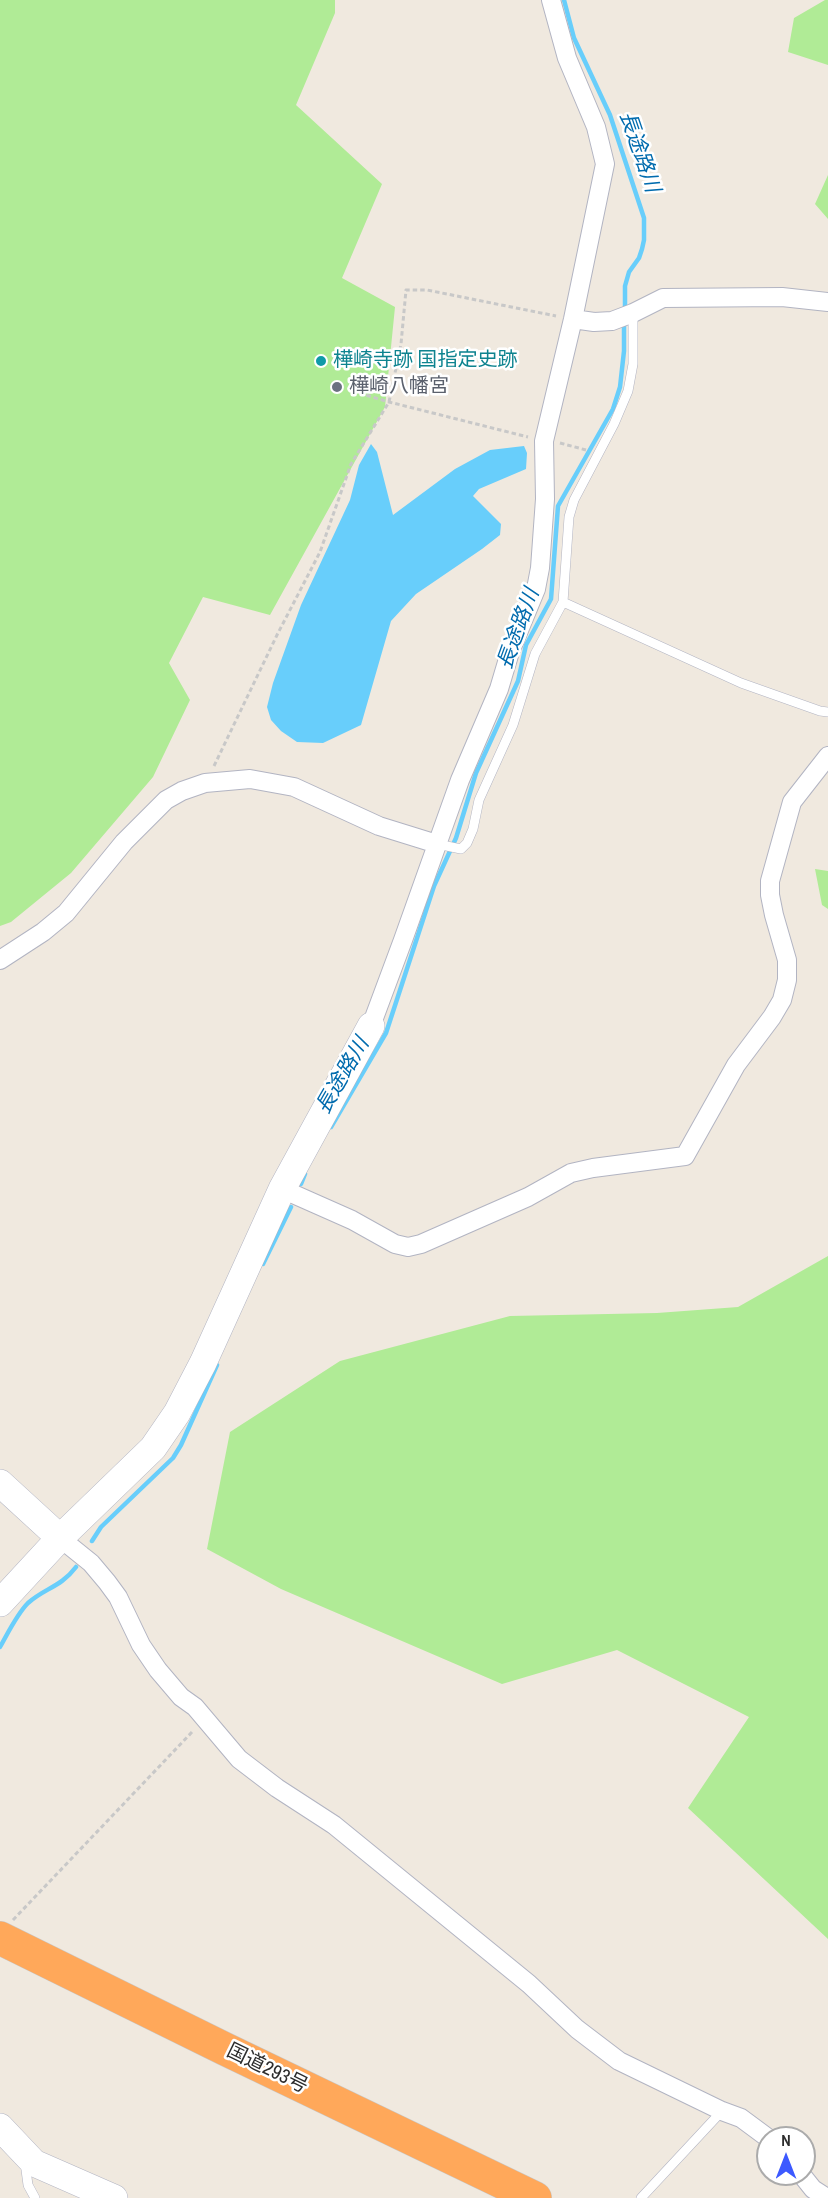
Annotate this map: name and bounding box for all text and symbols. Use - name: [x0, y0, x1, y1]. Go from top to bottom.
- water label: 長途路川: [613, 108, 665, 196]
- place label: 樺崎寺跡 国指定史跡: [333, 349, 518, 373]
- marker: 樺崎寺跡 国指定史跡: [314, 354, 328, 368]
- place label: 樺崎八幡宮: [349, 375, 449, 399]
- marker: 樺崎八幡宮: [330, 380, 344, 394]
- water label: 長途路川: [493, 585, 545, 673]
- water label: 長途路川: [311, 1033, 375, 1119]
- street label: 国道293号: [222, 2039, 312, 2099]
- north arrow: [756, 2126, 816, 2186]
- text: N: [781, 2129, 791, 2151]

